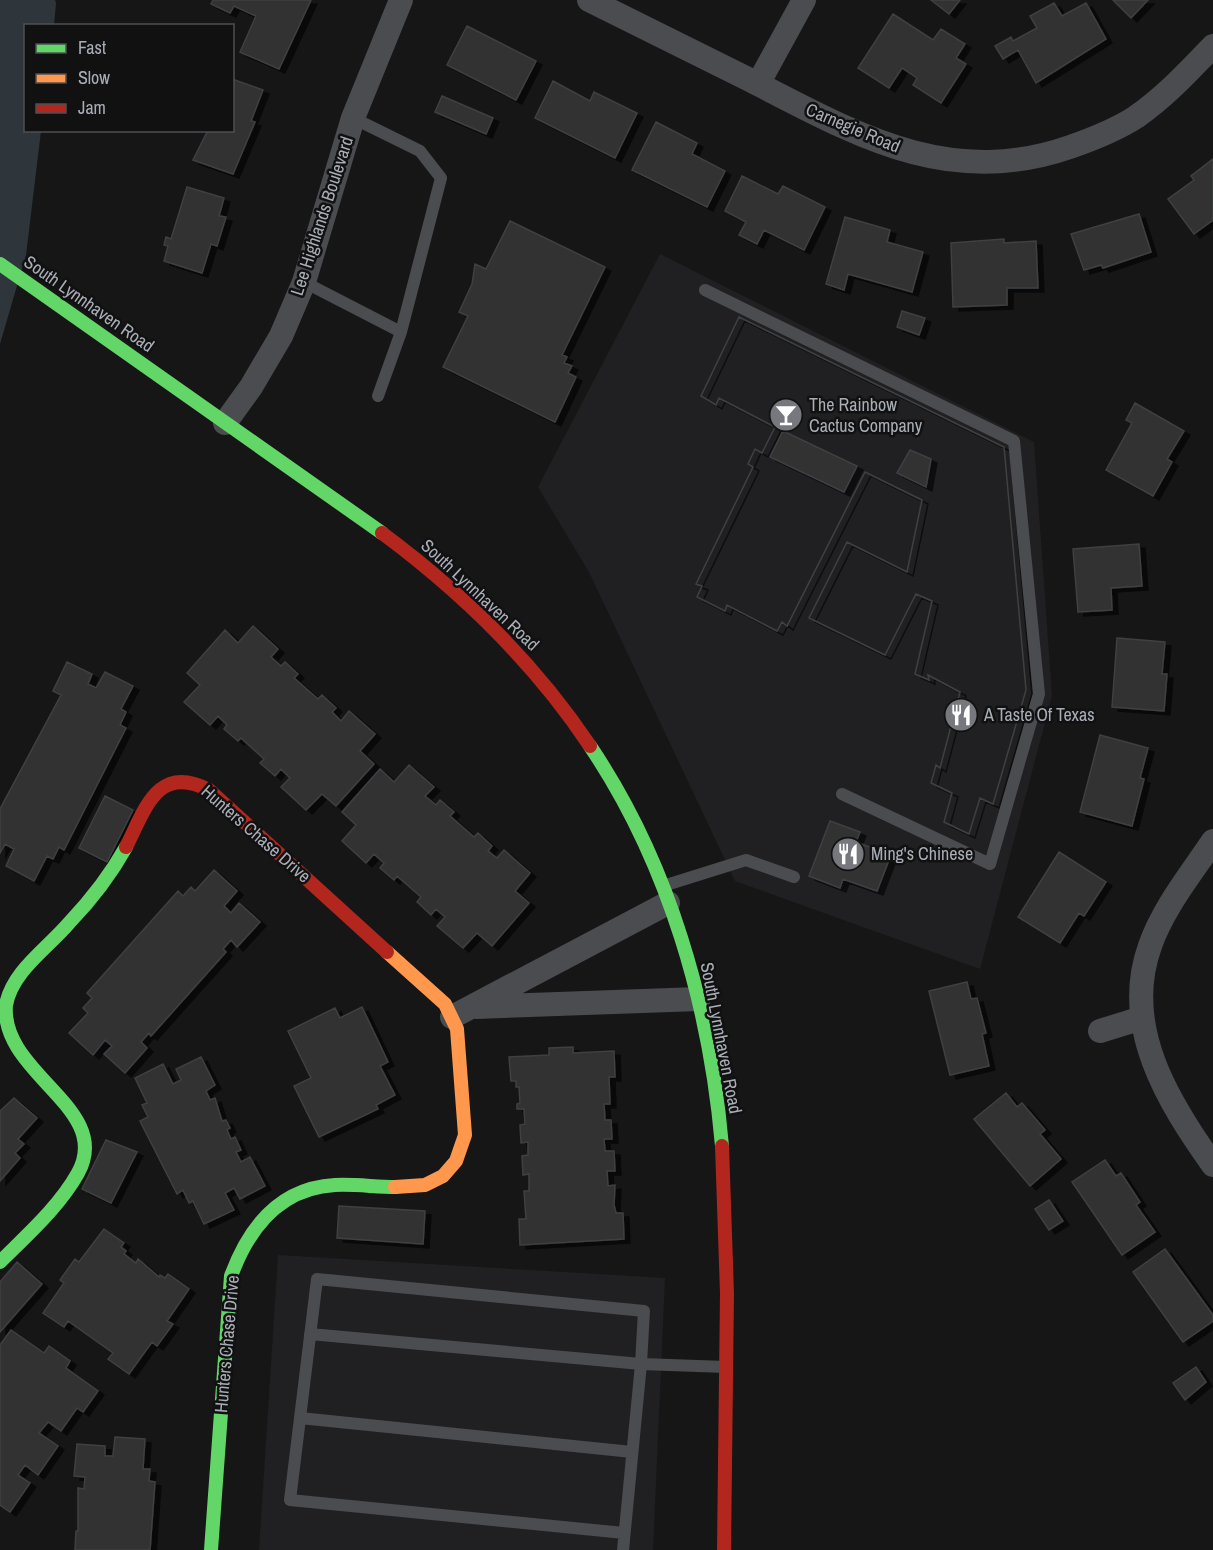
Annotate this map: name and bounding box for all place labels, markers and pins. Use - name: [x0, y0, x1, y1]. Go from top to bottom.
- place label: The Rainbow Cactus Company: [809, 392, 923, 438]
- bar icon: The Rainbow Cactus Company: [768, 397, 804, 433]
- restaurant icon: A Taste Of Texas: [943, 697, 979, 733]
- place label: A Taste Of Texas: [983, 702, 1095, 727]
- restaurant icon: Ming's Chinese: [830, 836, 866, 872]
- place label: Ming's Chinese: [871, 841, 973, 866]

